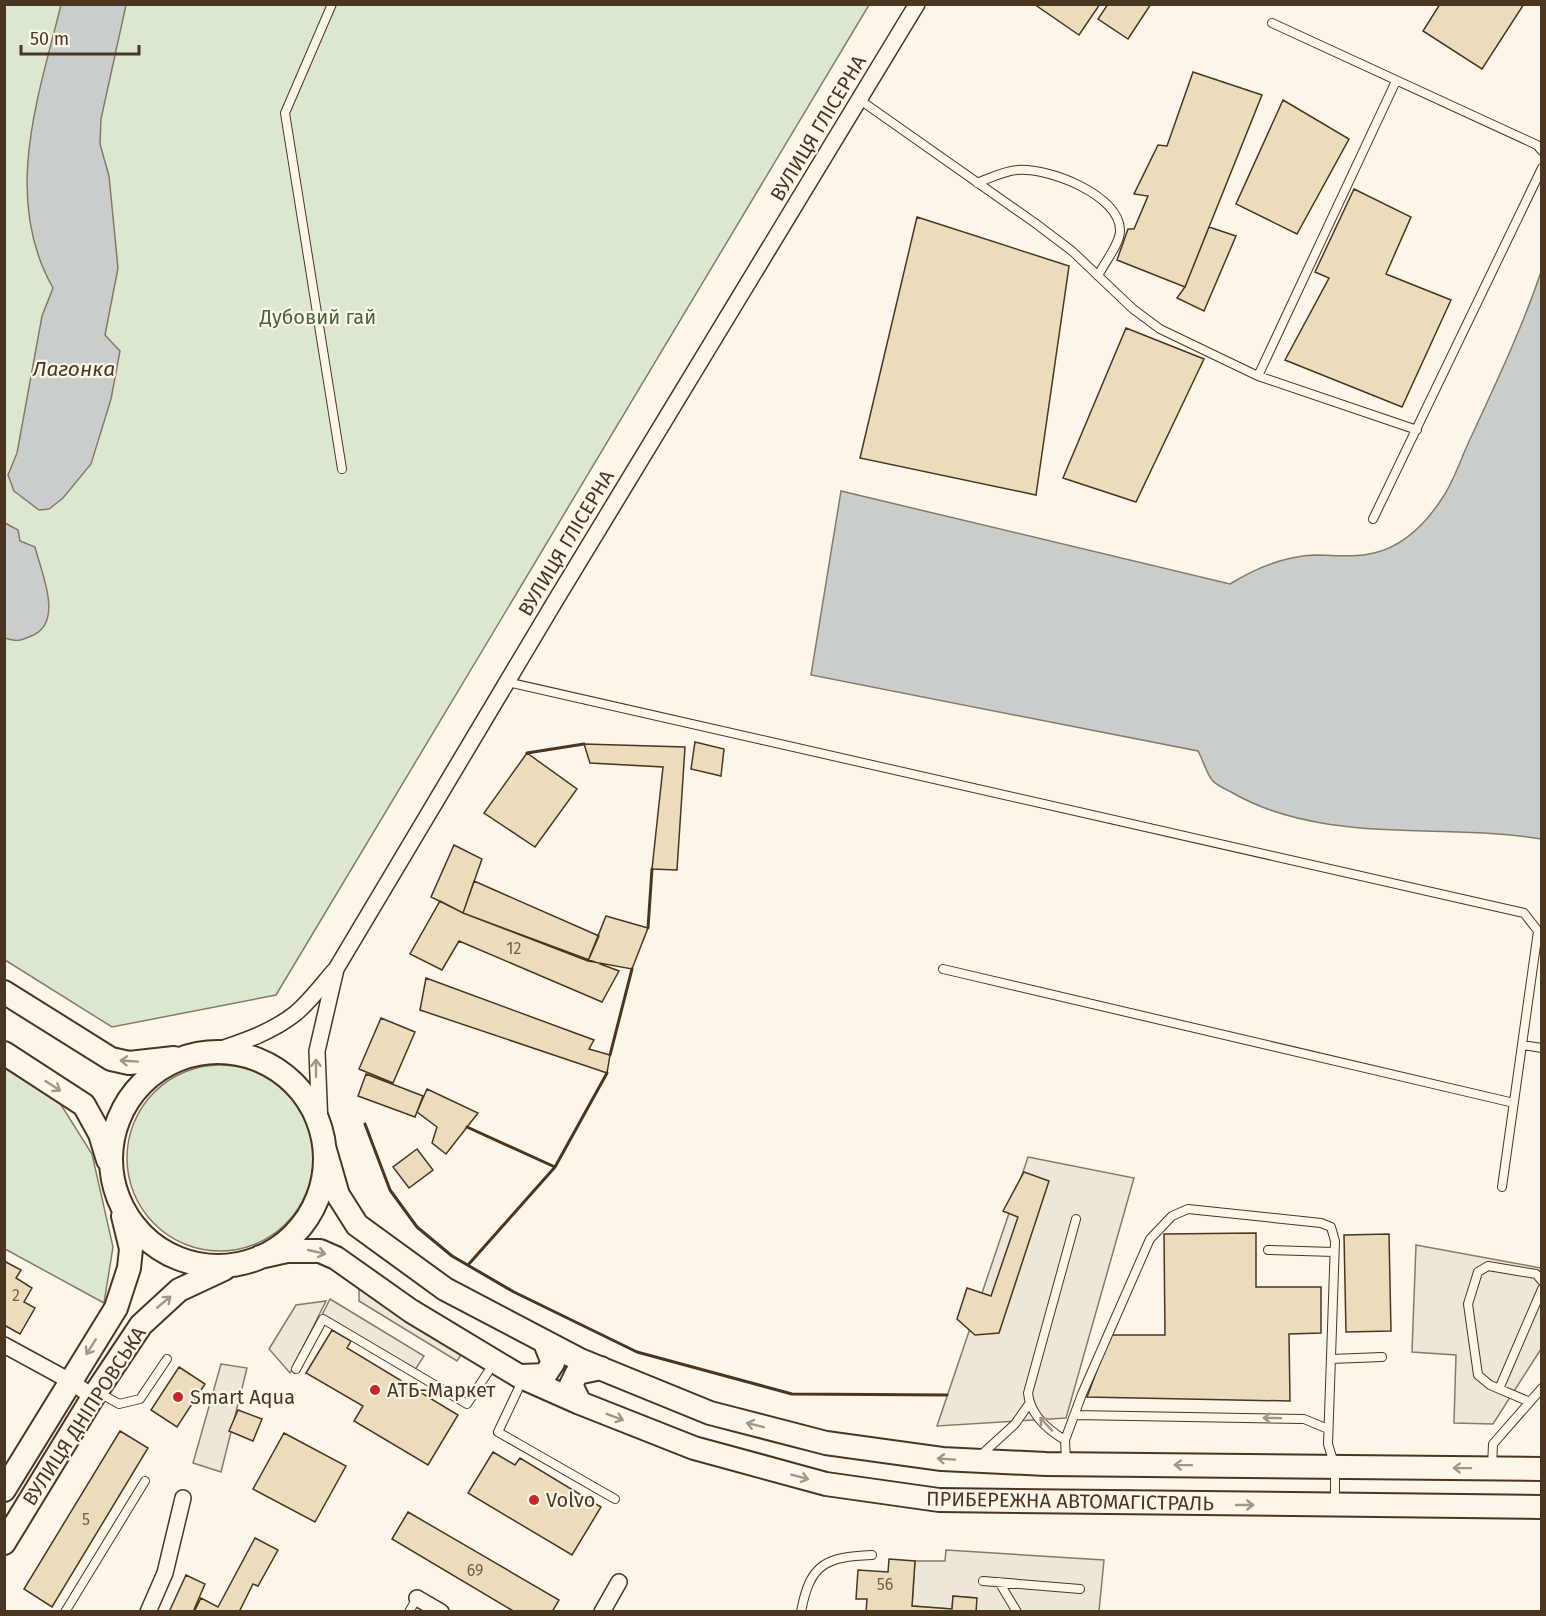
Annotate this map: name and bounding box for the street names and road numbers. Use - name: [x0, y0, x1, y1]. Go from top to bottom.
- street label: ВУЛИЦЯ ГЛІСЕРНА: [765, 50, 871, 205]
- street label: ВУЛИЦЯ ГЛІСЕРНА: [513, 465, 619, 620]
- street label: ВУЛИЦЯ ДНІПРОВСЬКА: [17, 1322, 151, 1510]
- street label: ПРИБЕРЕЖНА АВТОМАГІСТРАЛЬ: [926, 1486, 1214, 1516]

